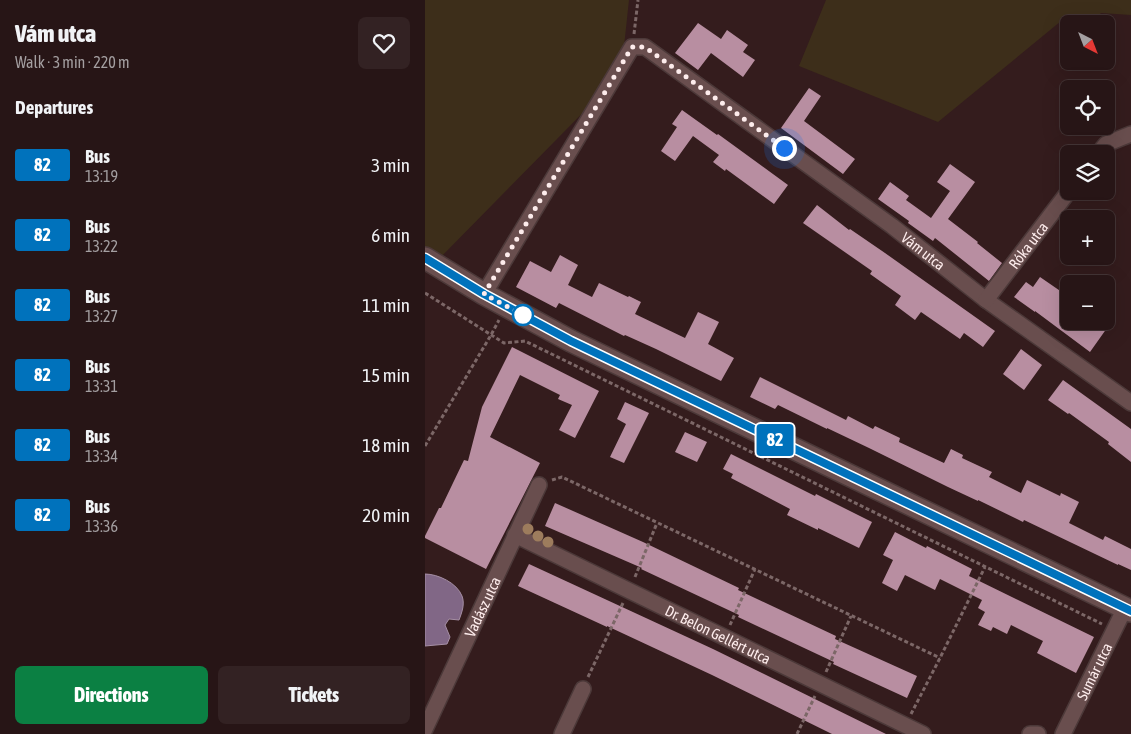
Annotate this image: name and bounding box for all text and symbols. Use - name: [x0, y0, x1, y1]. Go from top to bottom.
- north arrow: [1060, 15, 1115, 70]
- map controls: [1060, 15, 1115, 330]
- button: heart: [358, 17, 410, 69]
- text: Vám utca: [15, 20, 96, 47]
- text: Walk · 3 min · 220 m: [15, 53, 129, 71]
- button: locate: [1060, 80, 1115, 135]
- text: Departures: [15, 96, 93, 118]
- your location: [772, 136, 797, 161]
- text: Bus: [85, 145, 110, 167]
- button: layers: [1060, 145, 1115, 200]
- text: 82: [34, 154, 51, 175]
- text: 3 min: [371, 154, 410, 176]
- text: 13:19: [85, 167, 118, 185]
- button: +: [1060, 210, 1115, 265]
- text: Bus: [85, 215, 110, 237]
- street label: Róka utca: [1005, 218, 1051, 272]
- text: 82: [34, 224, 51, 245]
- text: 6 min: [371, 224, 410, 246]
- street label: Vám utca: [898, 228, 949, 273]
- text: 13:22: [85, 237, 118, 255]
- button: −: [1060, 275, 1115, 330]
- text: Bus: [85, 285, 110, 307]
- text: 82: [34, 294, 51, 315]
- text: 11 min: [362, 294, 410, 316]
- unlabelled marker: [512, 304, 534, 326]
- text: 13:27: [85, 307, 118, 325]
- text: Bus: [85, 355, 110, 377]
- text: 82: [34, 364, 51, 385]
- text: 15 min: [362, 364, 410, 386]
- text: 13:31: [85, 377, 118, 395]
- line badge: 82: [753, 424, 797, 456]
- text: Bus: [85, 425, 110, 447]
- text: 82: [767, 429, 783, 450]
- text: 82: [34, 434, 51, 455]
- text: 18 min: [362, 434, 410, 456]
- text: 13:34: [85, 447, 118, 465]
- text: Bus: [85, 495, 110, 517]
- text: 82: [34, 504, 51, 525]
- text: 20 min: [362, 504, 410, 526]
- text: 13:36: [85, 517, 118, 535]
- street label: Vadász utca: [461, 574, 504, 640]
- street label: Dr. Belon Gellért utca: [663, 601, 774, 667]
- street label: Sumár utca: [1073, 640, 1115, 703]
- button: Directions: [15, 666, 208, 724]
- button: Tickets: [218, 666, 410, 724]

